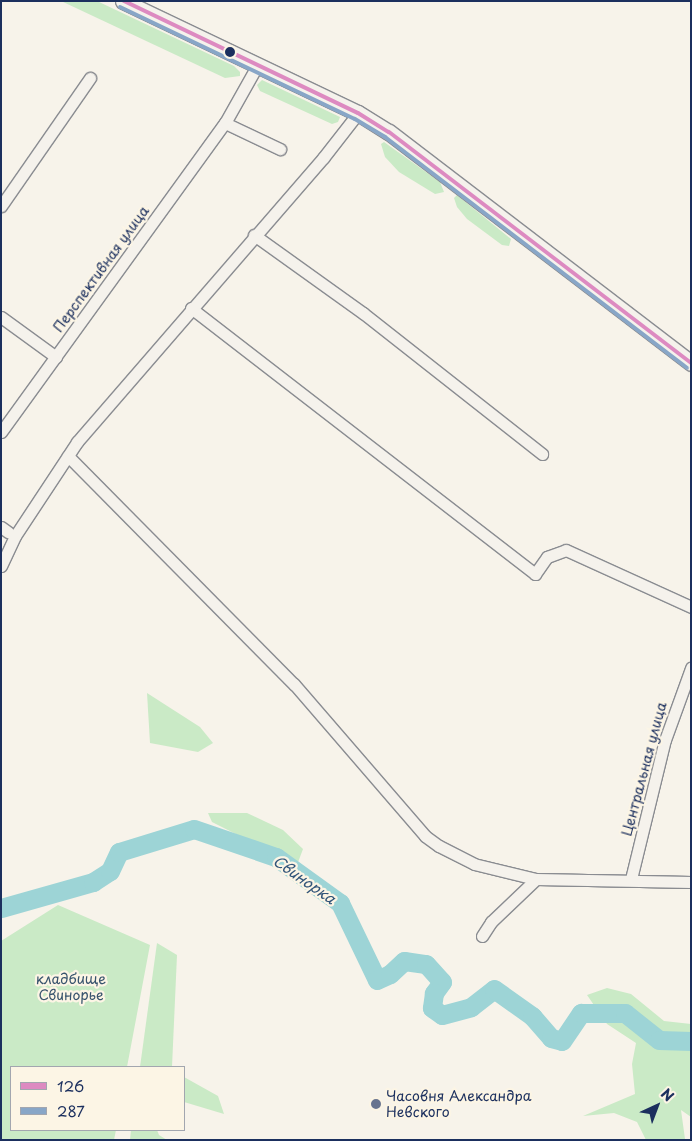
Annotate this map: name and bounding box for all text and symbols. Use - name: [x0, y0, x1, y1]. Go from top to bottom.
- unlabelled marker: [225, 47, 235, 57]
- street label: Перспективная улица: [49, 202, 153, 336]
- street label: Центральная улица: [618, 700, 670, 838]
- water label: Свинорка: [270, 851, 340, 907]
- park label: кладбище Свинорье: [36, 971, 106, 1004]
- legend: [10, 1066, 185, 1131]
- text: 126: [57, 1074, 84, 1097]
- north arrow: [632, 1081, 682, 1131]
- text: N: [656, 1083, 679, 1106]
- place label: Часовня Александра Невского: [386, 1088, 531, 1120]
- marker: Часовня Александра Невского: [370, 1098, 382, 1110]
- text: 287: [57, 1099, 85, 1122]

